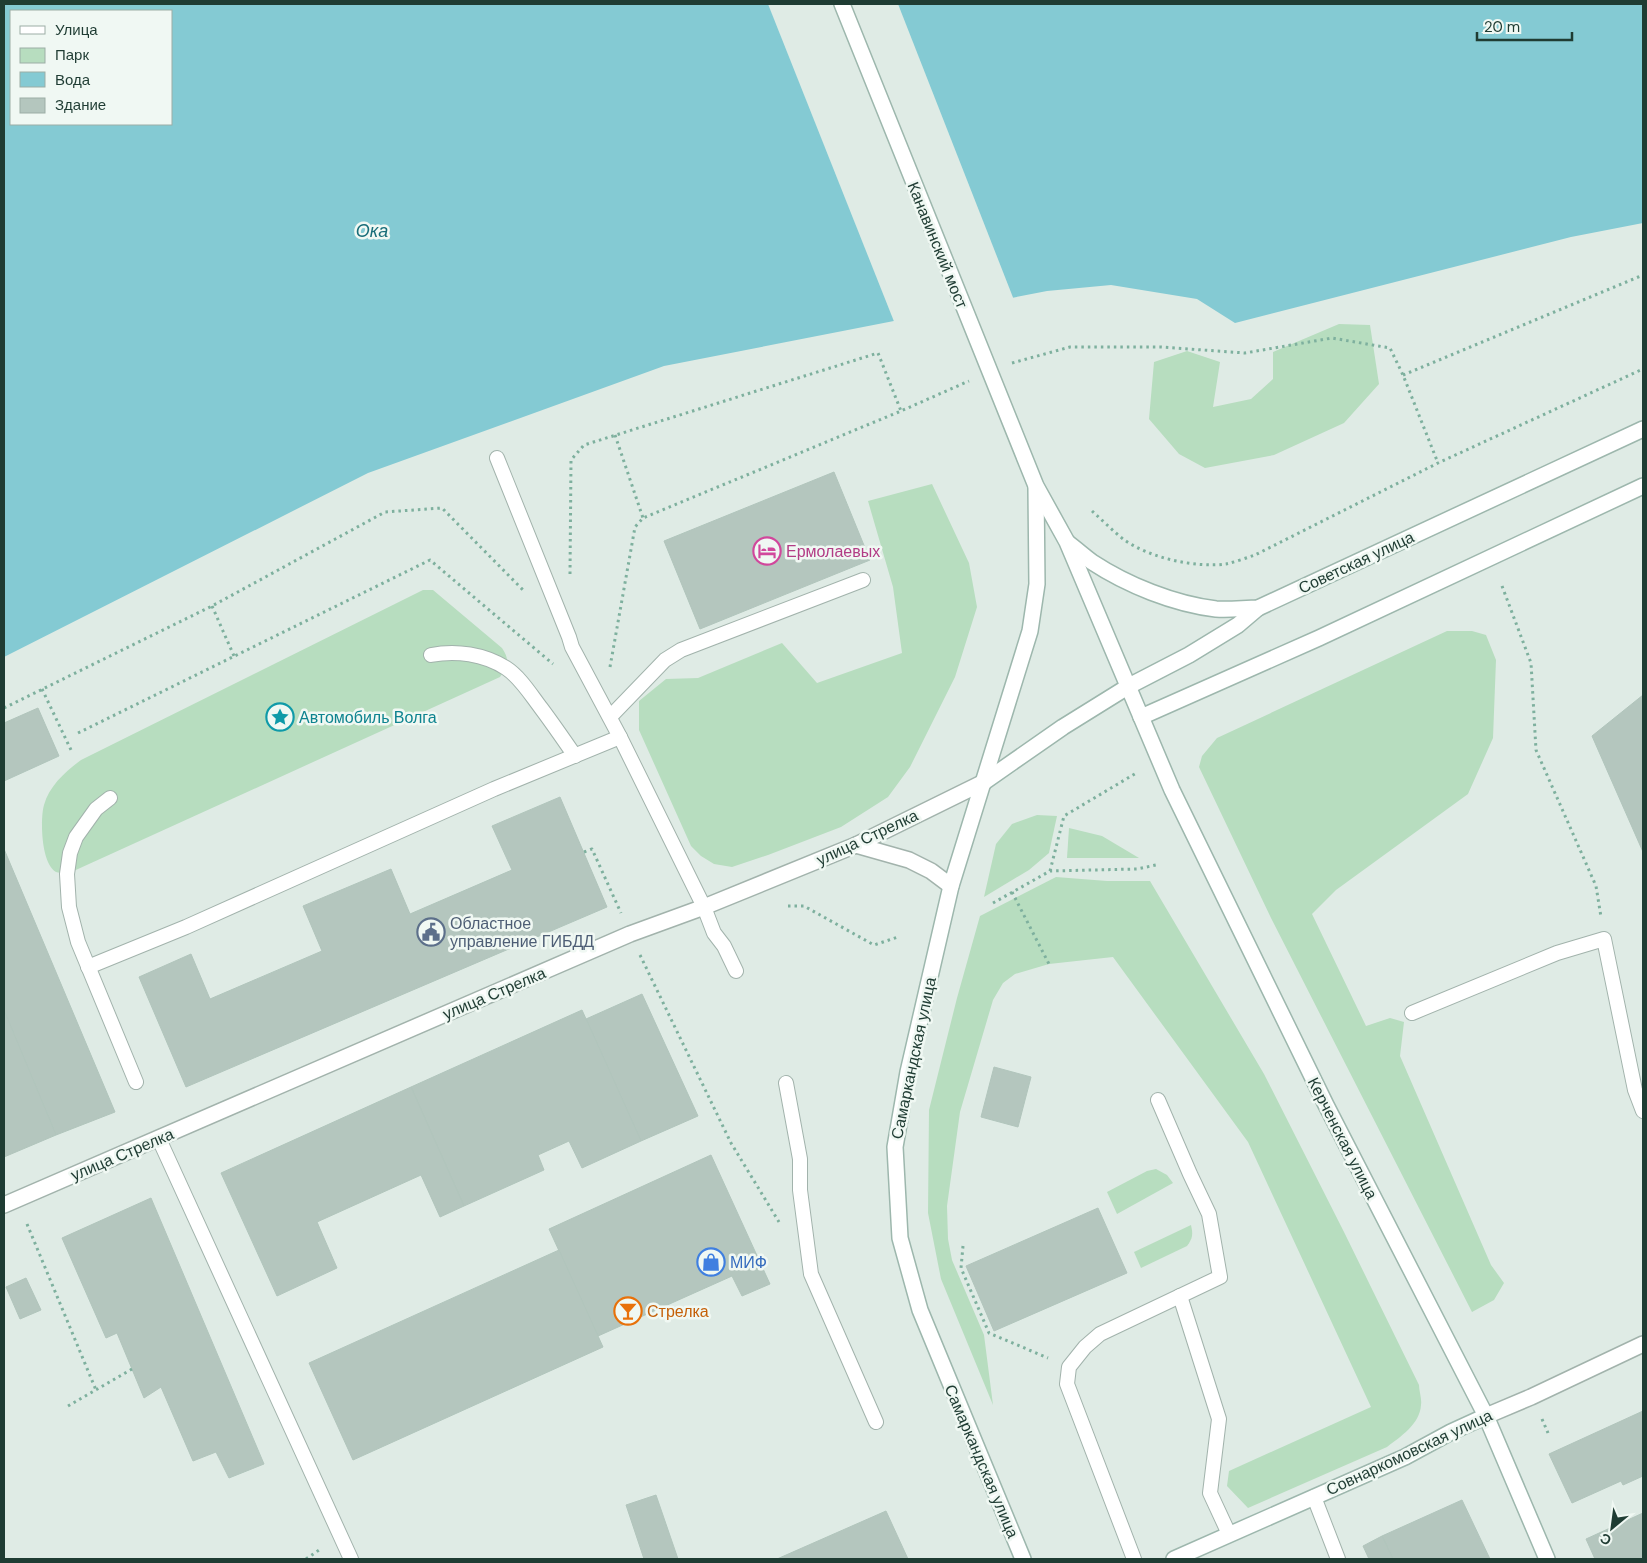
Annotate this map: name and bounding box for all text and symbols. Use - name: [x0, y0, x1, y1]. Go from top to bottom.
- legend: [10, 10, 172, 125]
- scale bar: [1477, 10, 1572, 42]
- text: 20 m: [1484, 17, 1520, 37]
- text: Улица: [55, 20, 98, 40]
- text: Парк: [55, 45, 89, 65]
- text: Вода: [55, 70, 91, 90]
- text: Здание: [55, 95, 106, 115]
- street label: Канавинский мост: [903, 179, 973, 312]
- water label: Ока: [356, 219, 388, 243]
- street label: Советская улица: [1295, 526, 1418, 598]
- hotel icon: Ермолаевых: [752, 536, 782, 566]
- place label: Ермолаевых: [786, 541, 880, 562]
- place icon: Автомобиль Волга: [265, 702, 295, 732]
- place label: Автомобиль Волга: [299, 707, 437, 728]
- street label: улица Стрелка: [813, 805, 922, 870]
- place label: Областное управление ГИБДД: [450, 913, 594, 952]
- public building icon: Областное управление ГИБДД: [416, 917, 446, 947]
- street label: улица Стрелка: [439, 962, 549, 1025]
- street label: Самаркандская улица: [886, 975, 941, 1141]
- street label: Керченская улица: [1303, 1074, 1382, 1203]
- street label: улица Стрелка: [67, 1123, 177, 1186]
- shop icon: МИФ: [696, 1247, 726, 1277]
- place label: МИФ: [730, 1252, 767, 1273]
- bar icon: Стрелка: [613, 1296, 643, 1326]
- place label: Стрелка: [647, 1301, 709, 1322]
- street label: Самаркандская улица: [940, 1381, 1023, 1541]
- street label: Совнаркомовская улица: [1323, 1405, 1496, 1500]
- north arrow: [1587, 1503, 1637, 1553]
- text: С: [1597, 1529, 1614, 1550]

